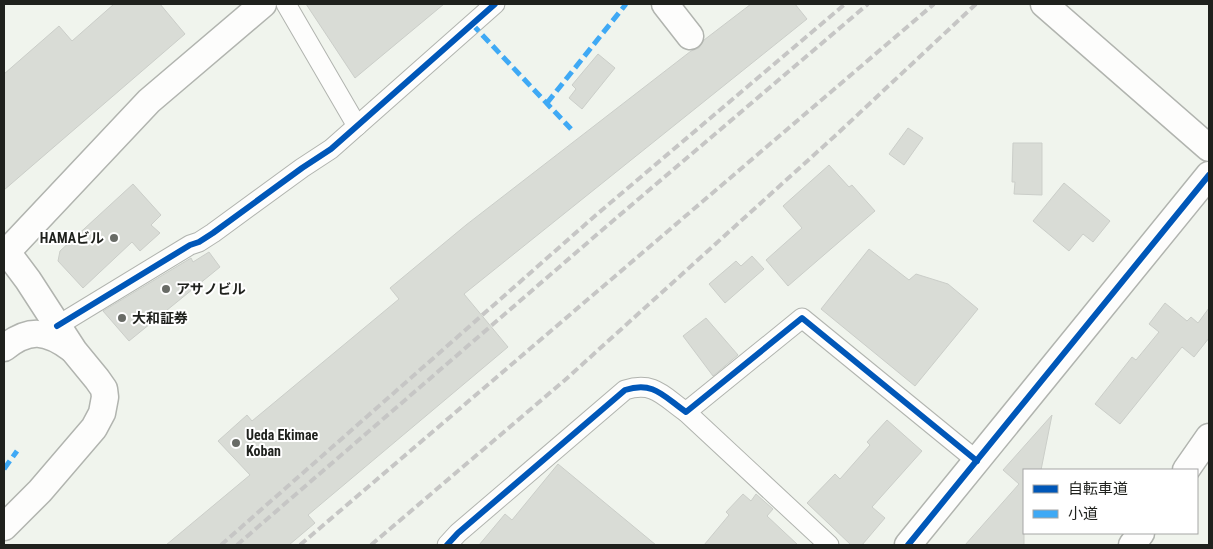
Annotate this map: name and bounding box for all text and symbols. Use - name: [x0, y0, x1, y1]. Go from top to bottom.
- place label: HAMAビル: [40, 230, 104, 246]
- marker: HAMAビル: [108, 232, 120, 244]
- place label: アサノビル: [176, 281, 246, 297]
- marker: アサノビル: [160, 283, 172, 295]
- place label: 大和証券: [132, 310, 188, 326]
- marker: 大和証券: [116, 312, 128, 324]
- place label: Ueda Ekimae Koban: [246, 427, 319, 459]
- marker: Ueda Ekimae Koban: [230, 437, 242, 449]
- legend: [1023, 469, 1198, 534]
- text: 自転車道: [1068, 480, 1128, 498]
- text: 小道: [1068, 505, 1098, 523]

